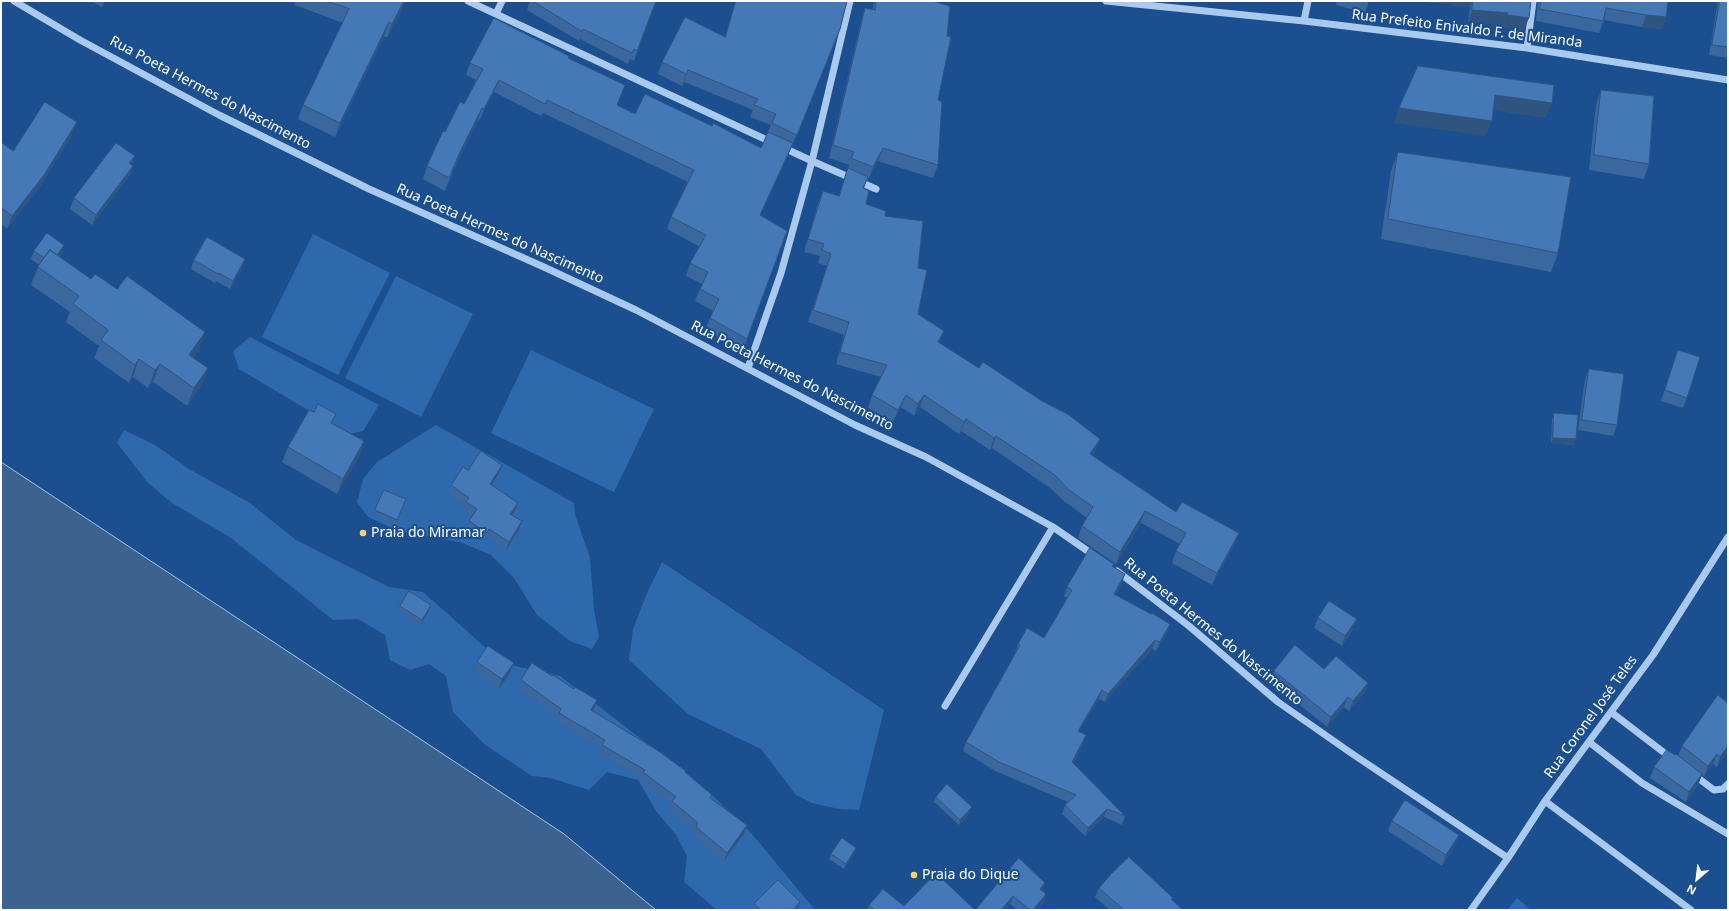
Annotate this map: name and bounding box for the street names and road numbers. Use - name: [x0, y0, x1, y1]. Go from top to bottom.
- street label: Rua Prefeito Enivaldo F. de Miranda: [1351, 7, 1583, 51]
- street label: Rua Poeta Hermes do Nascimento: [107, 33, 313, 153]
- street label: Rua Poeta Hermes do Nascimento: [394, 181, 606, 287]
- street label: Rua Poeta Hermes do Nascimento: [688, 317, 896, 435]
- street label: Rua Poeta Hermes do Nascimento: [1120, 555, 1306, 709]
- street label: Rua Coronel José Teles: [1541, 652, 1641, 782]

